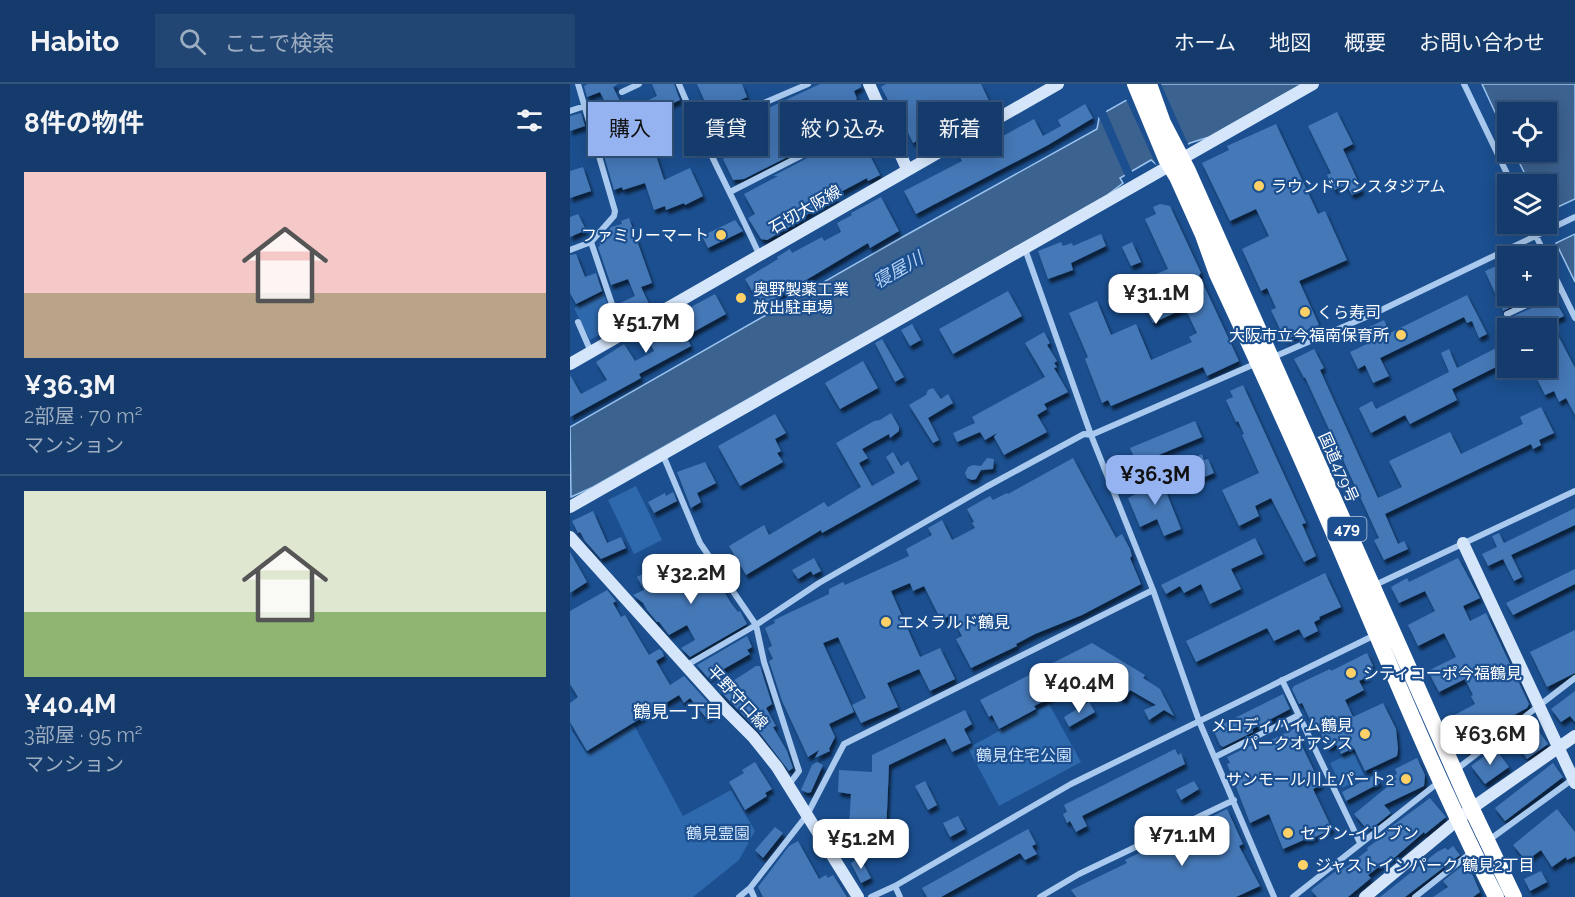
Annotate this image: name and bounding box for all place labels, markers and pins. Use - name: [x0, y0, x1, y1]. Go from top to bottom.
- place label: ラウンドワンスタジアム: [1271, 177, 1446, 196]
- marker: ラウンドワンスタジアム: [1252, 179, 1266, 193]
- place label: ファミリーマート: [581, 226, 709, 245]
- marker: ファミリーマート: [714, 228, 728, 242]
- pin: ¥31.1M: [1107, 274, 1205, 325]
- place label: 奥野製薬工業 放出駐車場: [753, 280, 849, 317]
- marker: 奥野製薬工業 放出駐車場: [734, 291, 748, 305]
- pin: ¥51.7M: [597, 303, 695, 354]
- place label: くら寿司: [1317, 303, 1381, 322]
- marker: くら寿司: [1298, 305, 1312, 319]
- place label: 大阪市立今福南保育所: [1229, 326, 1389, 345]
- marker: 大阪市立今福南保育所: [1394, 328, 1408, 342]
- pin: ¥36.3M: [1106, 455, 1204, 506]
- pin: ¥32.2M: [642, 554, 740, 605]
- place label: エメラルド鶴見: [898, 613, 1010, 632]
- marker: エメラルド鶴見: [879, 615, 893, 629]
- pin: ¥40.4M: [1030, 663, 1128, 714]
- place label: シティコーポ今福鶴見: [1363, 664, 1522, 683]
- marker: シティコーポ今福鶴見: [1344, 666, 1358, 680]
- pin: ¥63.6M: [1441, 715, 1539, 766]
- place label: メロディハイム鶴見 パークオアシス: [1211, 716, 1353, 753]
- marker: メロディハイム鶴見 パークオアシス: [1358, 727, 1372, 741]
- place label: サンモール川上パート2: [1226, 770, 1394, 789]
- marker: サンモール川上パート2: [1399, 772, 1413, 786]
- pin: ¥71.1M: [1133, 816, 1231, 867]
- pin: ¥51.2M: [812, 819, 910, 870]
- place label: セブン-イレブン: [1300, 824, 1419, 843]
- marker: セブン-イレブン: [1281, 826, 1295, 840]
- place label: ジャストインパーク 鶴見2丁目: [1315, 856, 1535, 875]
- marker: ジャストインパーク 鶴見2丁目: [1296, 858, 1310, 872]

